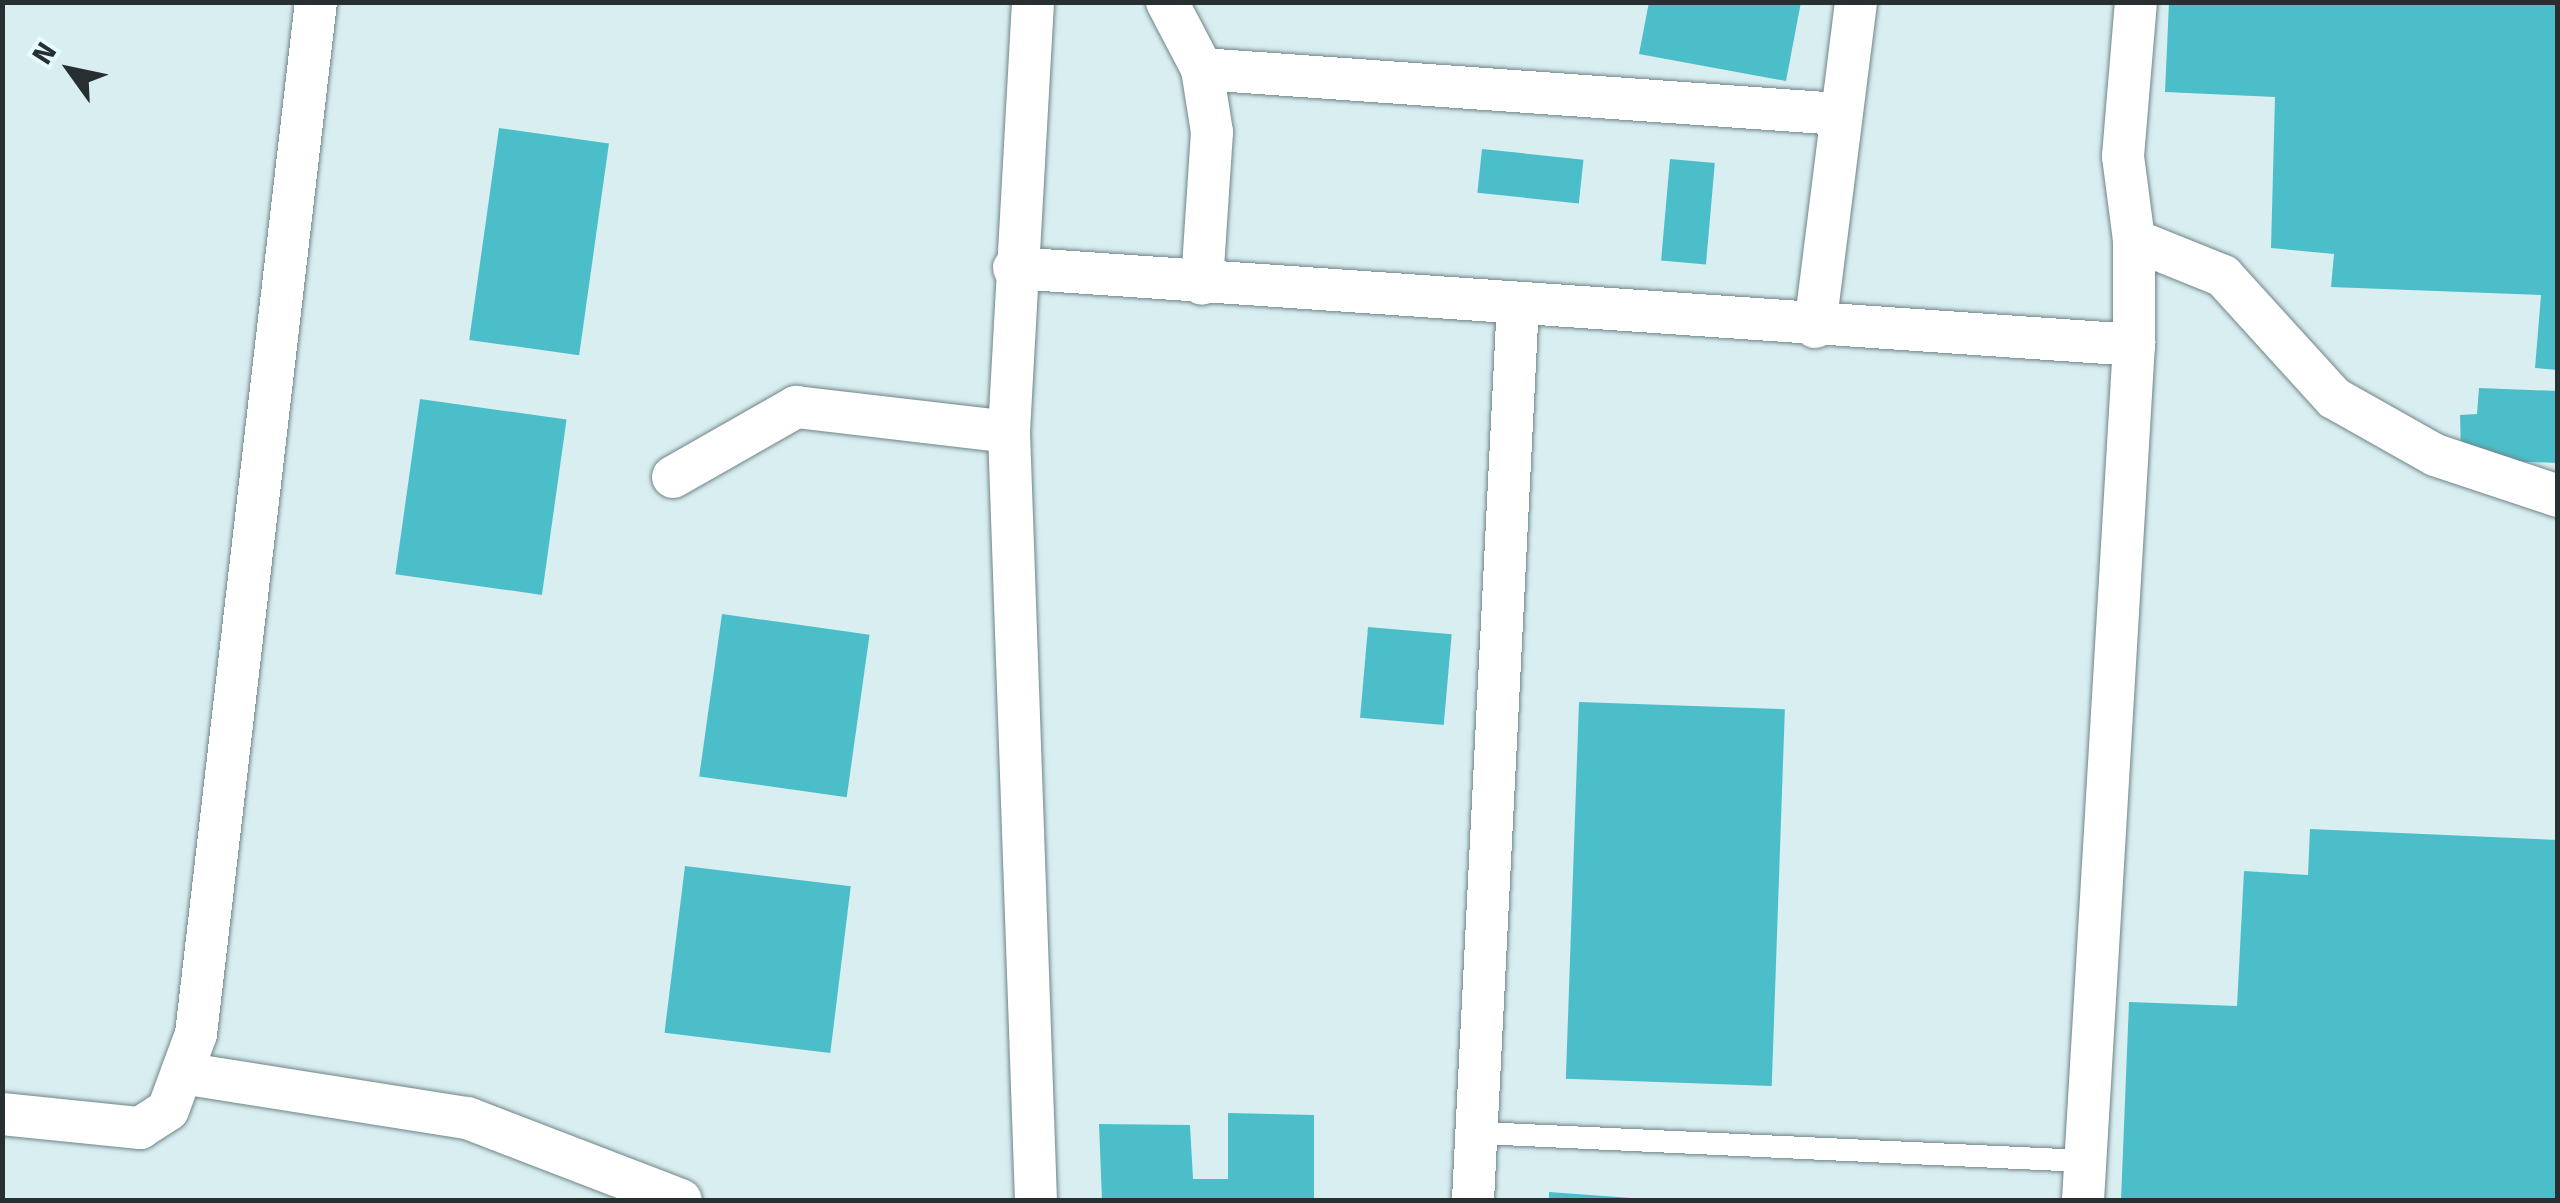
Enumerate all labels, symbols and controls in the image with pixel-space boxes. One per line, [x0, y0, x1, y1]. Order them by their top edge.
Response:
north arrow [20, 20, 120, 120]
text: N [26, 37, 63, 70]

